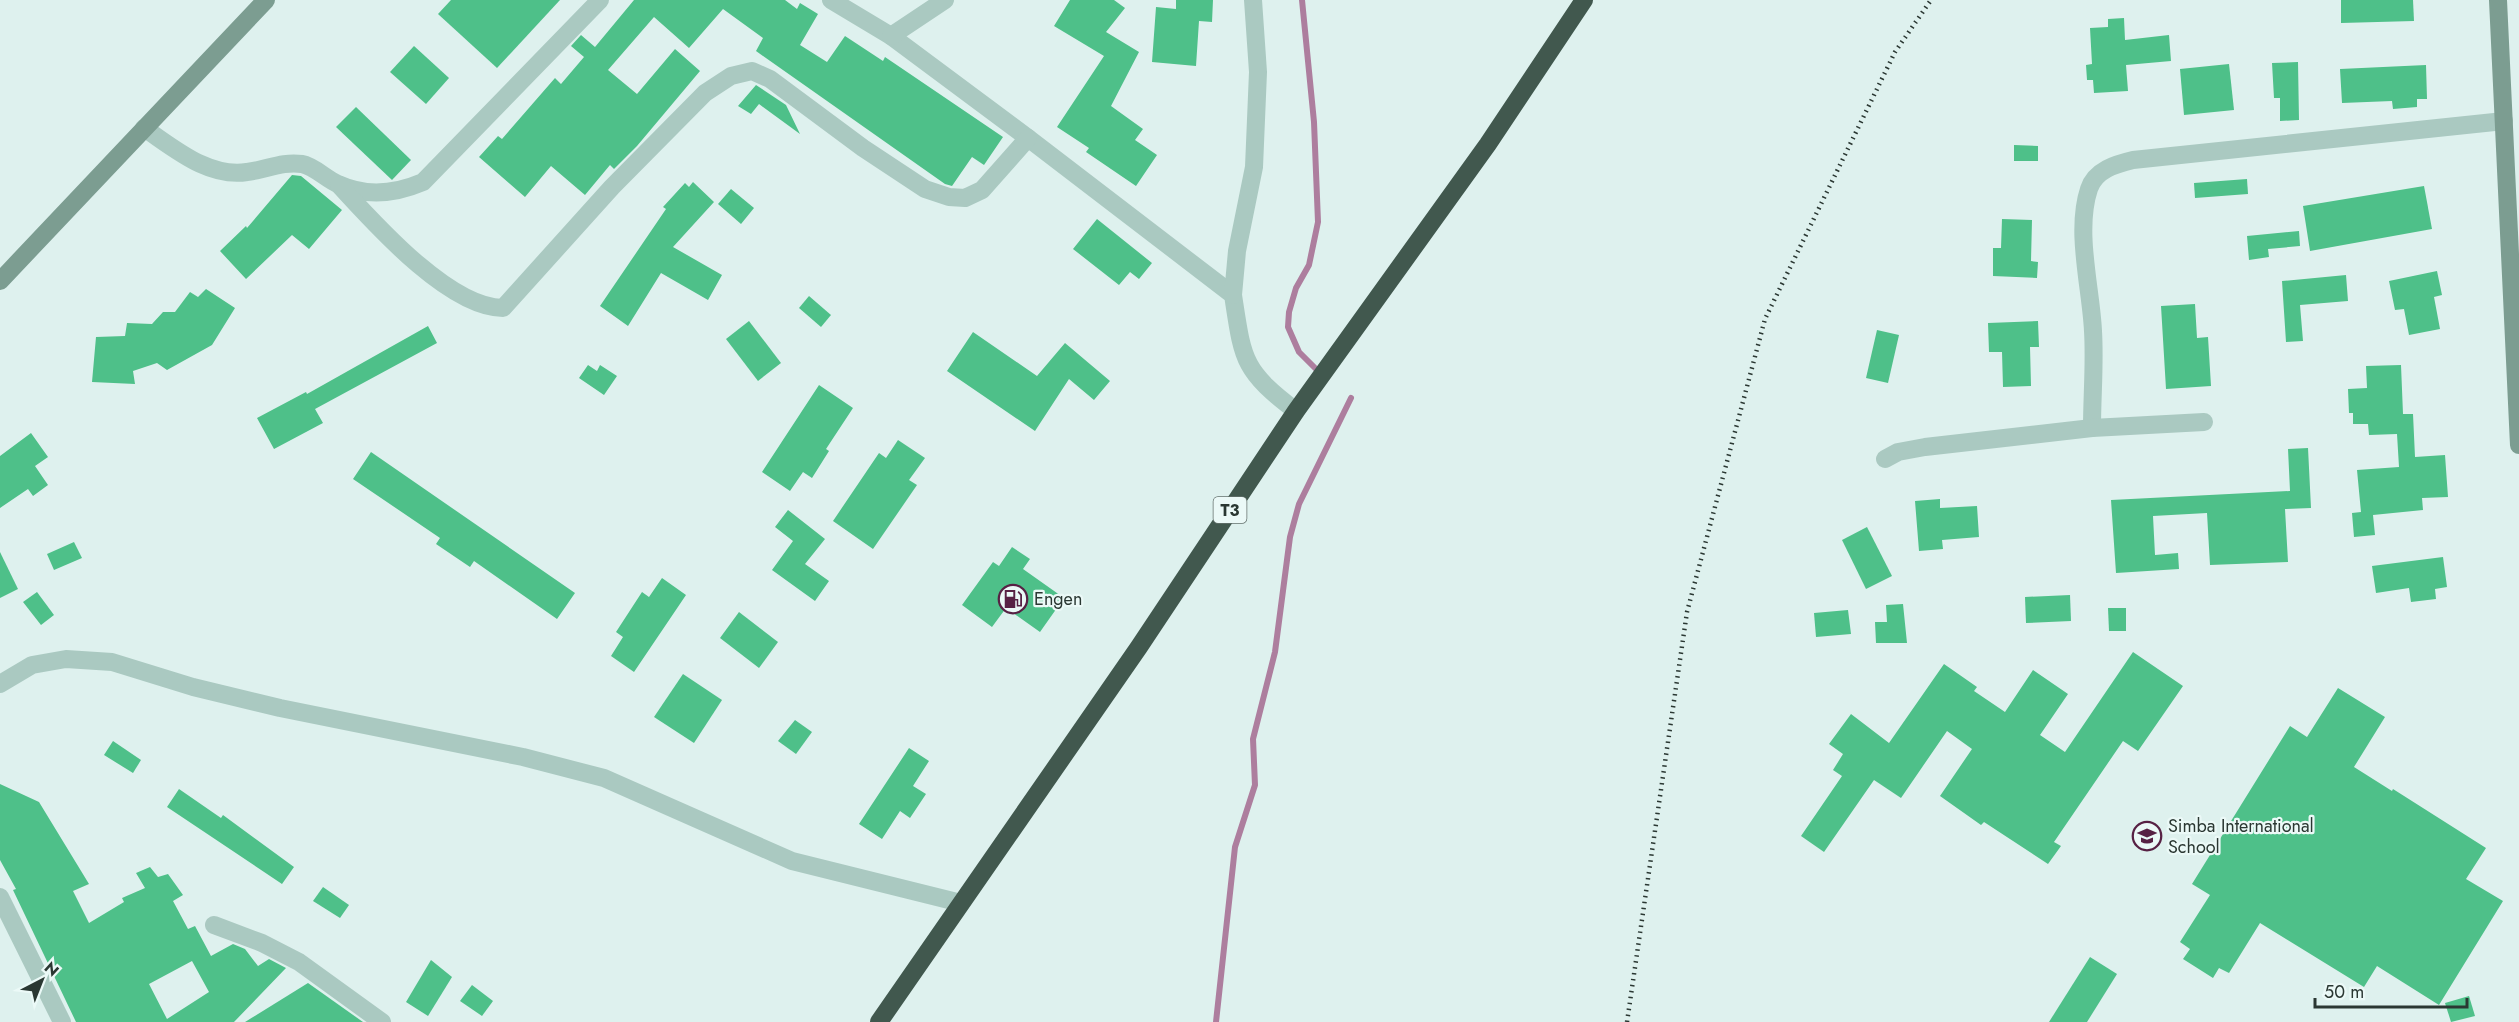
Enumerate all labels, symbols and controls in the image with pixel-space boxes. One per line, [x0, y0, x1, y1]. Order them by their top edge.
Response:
road number: T3 [1214, 497, 1246, 523]
fuel station icon: Engen [997, 583, 1029, 615]
place label: Engen [1034, 586, 1082, 612]
place label: Simba International School [2168, 813, 2314, 860]
school or university icon: Simba International School [2131, 820, 2163, 852]
north arrow [12, 950, 72, 1010]
text: N [39, 956, 64, 982]
scale bar [2315, 971, 2466, 1009]
text: 50 m [2324, 979, 2364, 1005]

